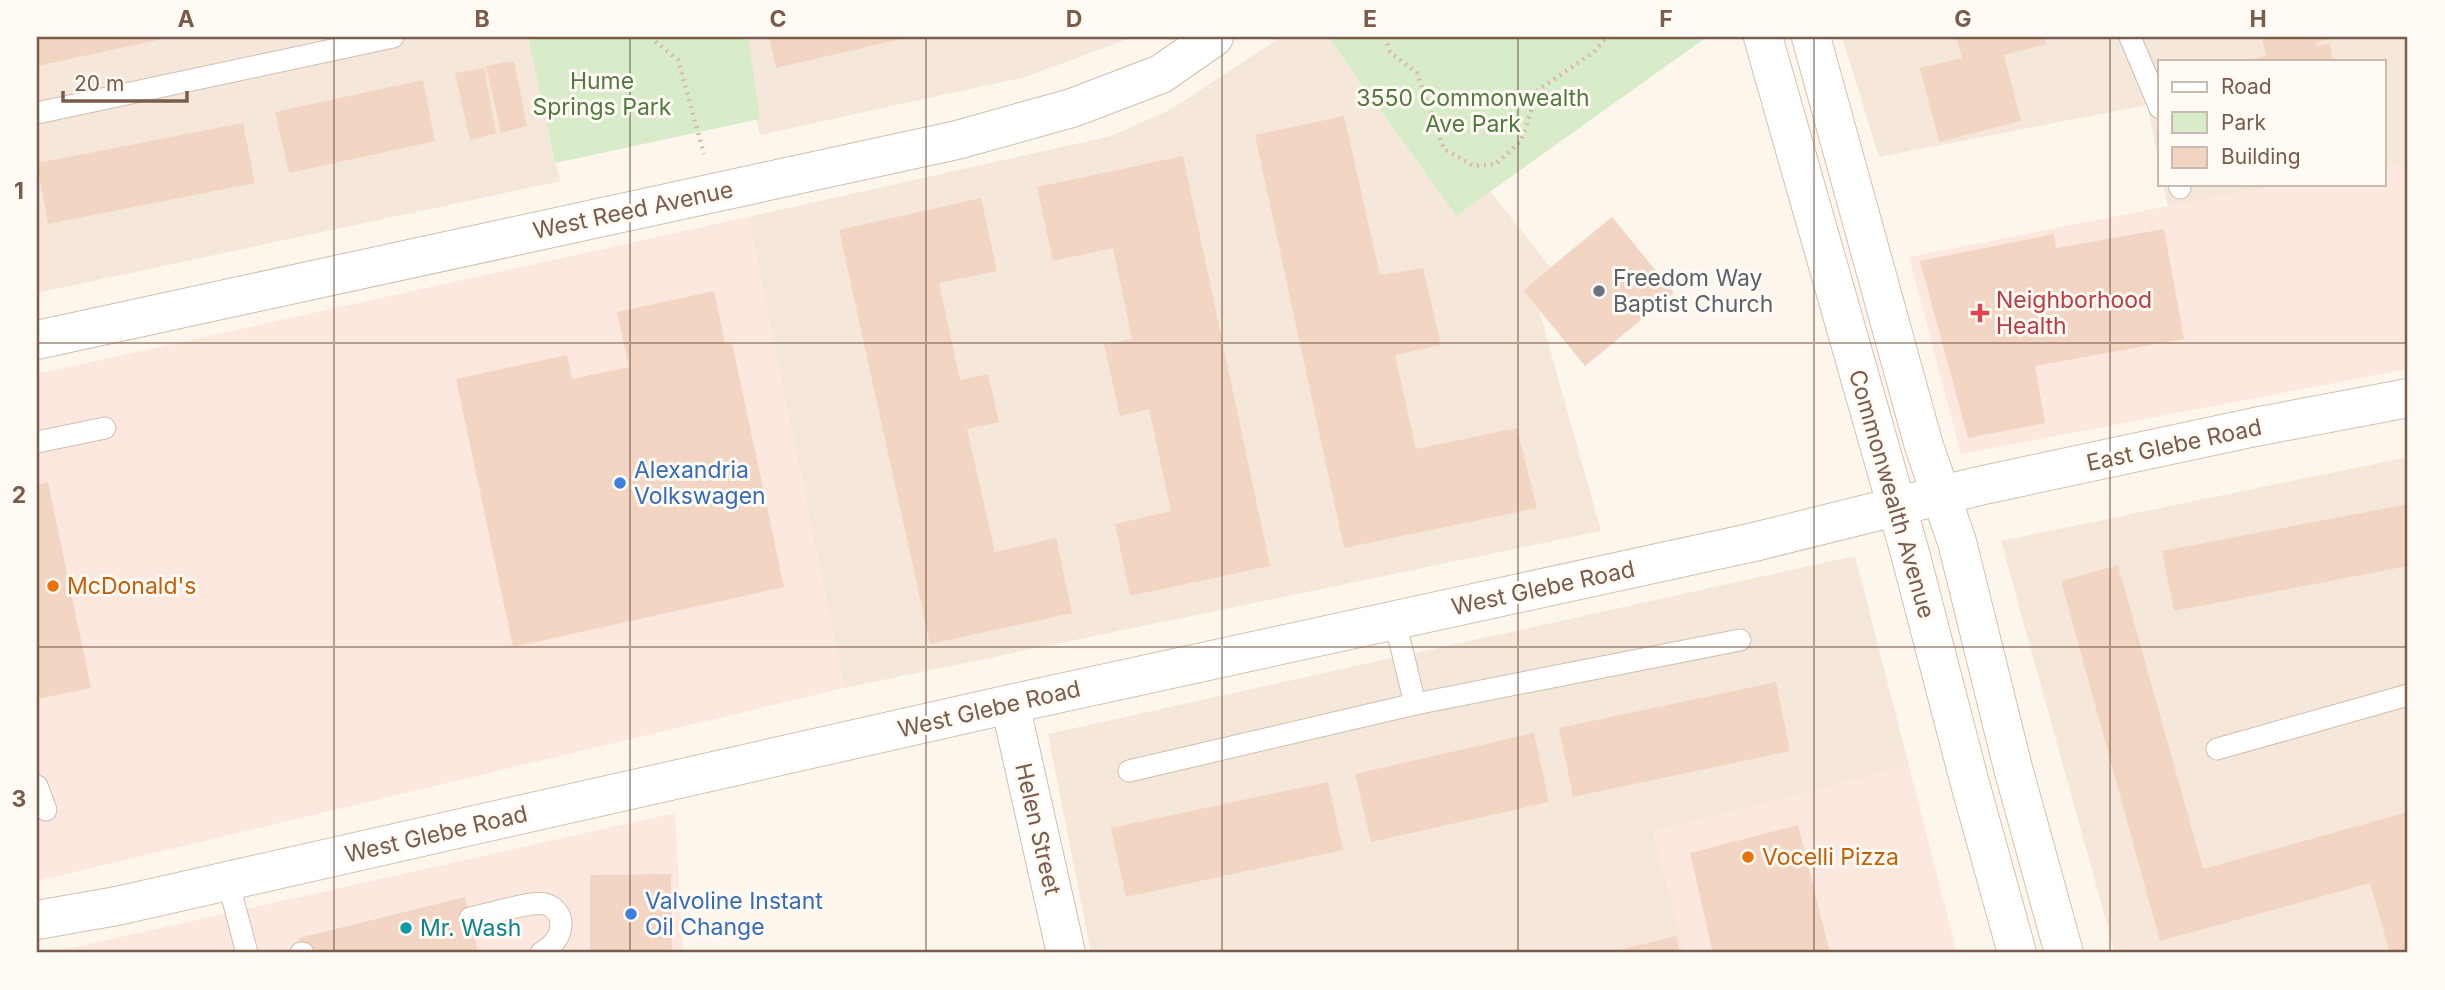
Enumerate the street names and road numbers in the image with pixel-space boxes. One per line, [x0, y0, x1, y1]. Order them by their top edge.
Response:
street label: West Reed Avenue [530, 175, 736, 245]
street label: Commonwealth Avenue [1843, 366, 1941, 622]
street label: East Glebe Road [2084, 413, 2264, 477]
street label: West Glebe Road [1449, 555, 1637, 621]
street label: West Glebe Road [895, 674, 1083, 744]
street label: Helen Street [1009, 760, 1067, 898]
street label: West Glebe Road [342, 799, 530, 869]

